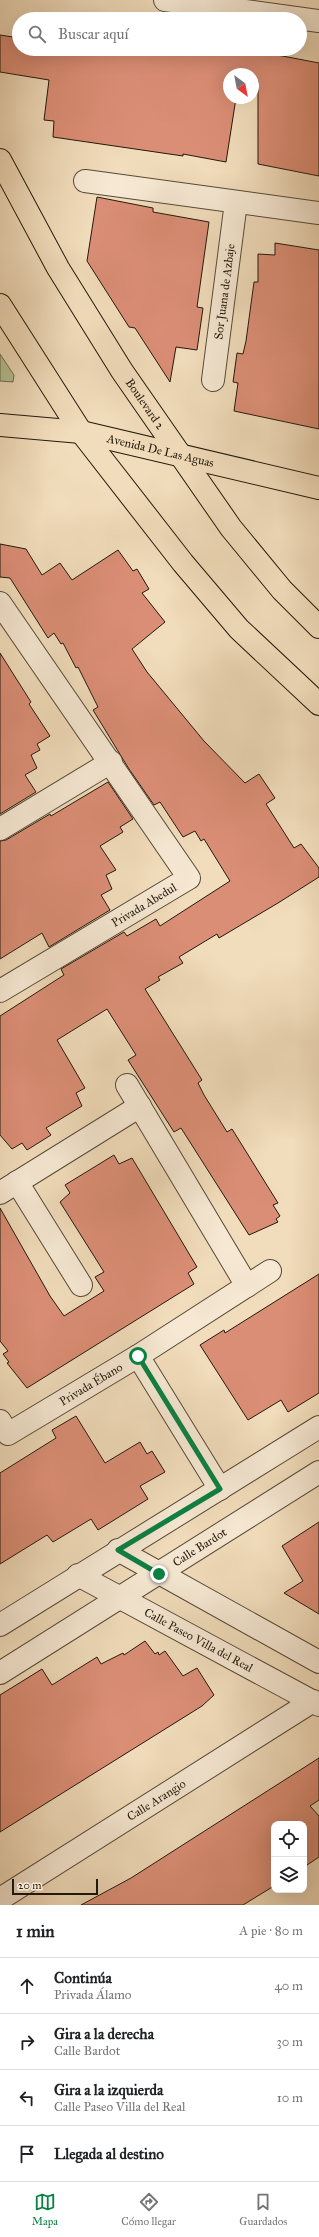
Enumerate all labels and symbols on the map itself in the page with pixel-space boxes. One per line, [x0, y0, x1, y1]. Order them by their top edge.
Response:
north arrow [223, 68, 259, 104]
street label: Sor Juana de Azbaje [211, 243, 238, 340]
street label: Boulevard 2 [122, 376, 167, 432]
street label: Avenida De Las Aguas [105, 431, 215, 470]
street label: Privada Abedul [109, 880, 180, 930]
route start [129, 1347, 147, 1365]
street label: Privada Ébano [57, 1360, 125, 1409]
street label: Calle Bardot [170, 1525, 230, 1569]
route end [150, 1565, 168, 1583]
street label: Calle Paseo Villa del Real [142, 1605, 256, 1675]
street label: Calle Arangio [125, 1776, 188, 1824]
scale bar [12, 1877, 98, 1896]

